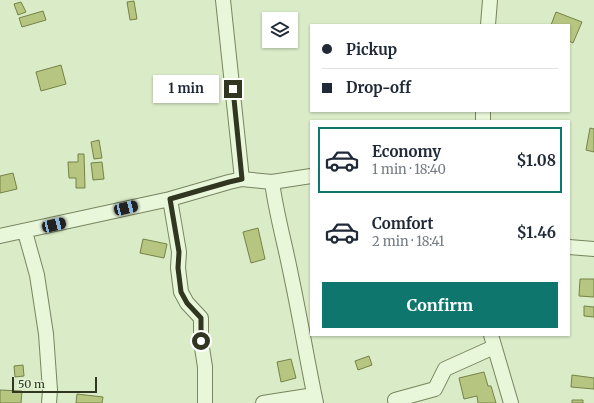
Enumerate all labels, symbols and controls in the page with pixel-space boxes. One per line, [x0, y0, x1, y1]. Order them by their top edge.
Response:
map controls [262, 12, 298, 48]
button: layers [262, 12, 298, 48]
text: Pickup [346, 40, 397, 59]
callout: 1 min [153, 75, 219, 103]
text: Drop-off [346, 78, 411, 97]
text: 1 min [168, 80, 204, 97]
route end [224, 80, 242, 98]
icon: car [324, 142, 360, 178]
text: Economy [372, 142, 441, 161]
text: $1.08 [517, 151, 556, 170]
text: 1 min · 18:40 [372, 161, 446, 178]
car [113, 199, 139, 217]
icon: car [324, 214, 360, 250]
text: Comfort [372, 214, 433, 233]
car [41, 216, 67, 234]
text: $1.46 [517, 223, 556, 242]
text: 2 min · 18:41 [372, 233, 444, 250]
button: Confirm [322, 282, 558, 328]
route start [192, 332, 210, 350]
scale bar [12, 375, 97, 394]
text: 50 m [18, 377, 45, 391]

